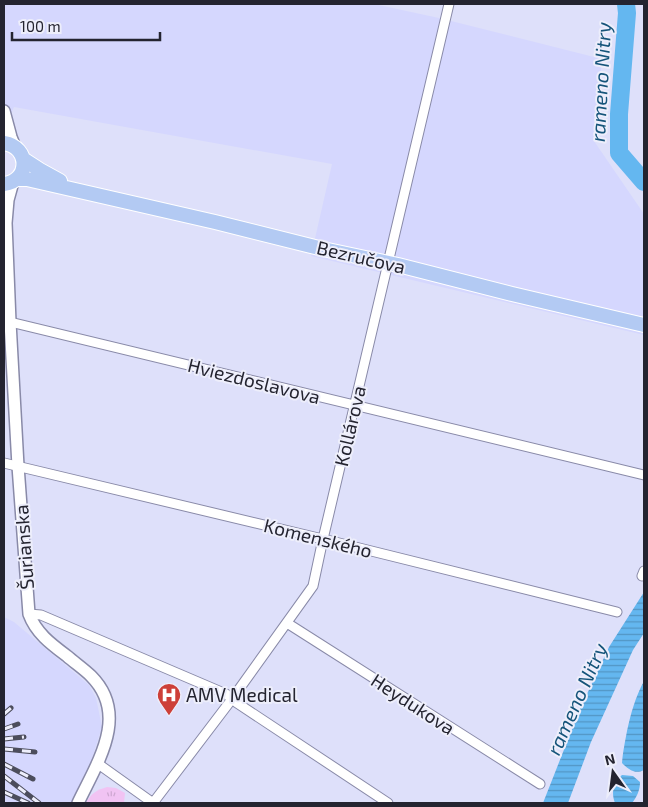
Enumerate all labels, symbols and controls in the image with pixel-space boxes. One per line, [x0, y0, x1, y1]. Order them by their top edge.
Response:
scale bar [12, 10, 160, 42]
text: 100 m [20, 17, 61, 35]
water label: rameno Nitry [585, 21, 616, 143]
street label: Bezručova [315, 235, 408, 278]
street label: Hviezdoslavova [185, 353, 323, 408]
street label: Kollárova [329, 383, 370, 468]
street label: Šurianska [9, 504, 38, 590]
street label: Komenského [262, 513, 375, 562]
water label: rameno Nitry [542, 639, 612, 759]
street label: Heydukova [367, 668, 459, 739]
hospital icon: AMV Medical [156, 682, 182, 716]
place label: AMV Medical [186, 683, 298, 706]
north arrow [588, 747, 638, 797]

